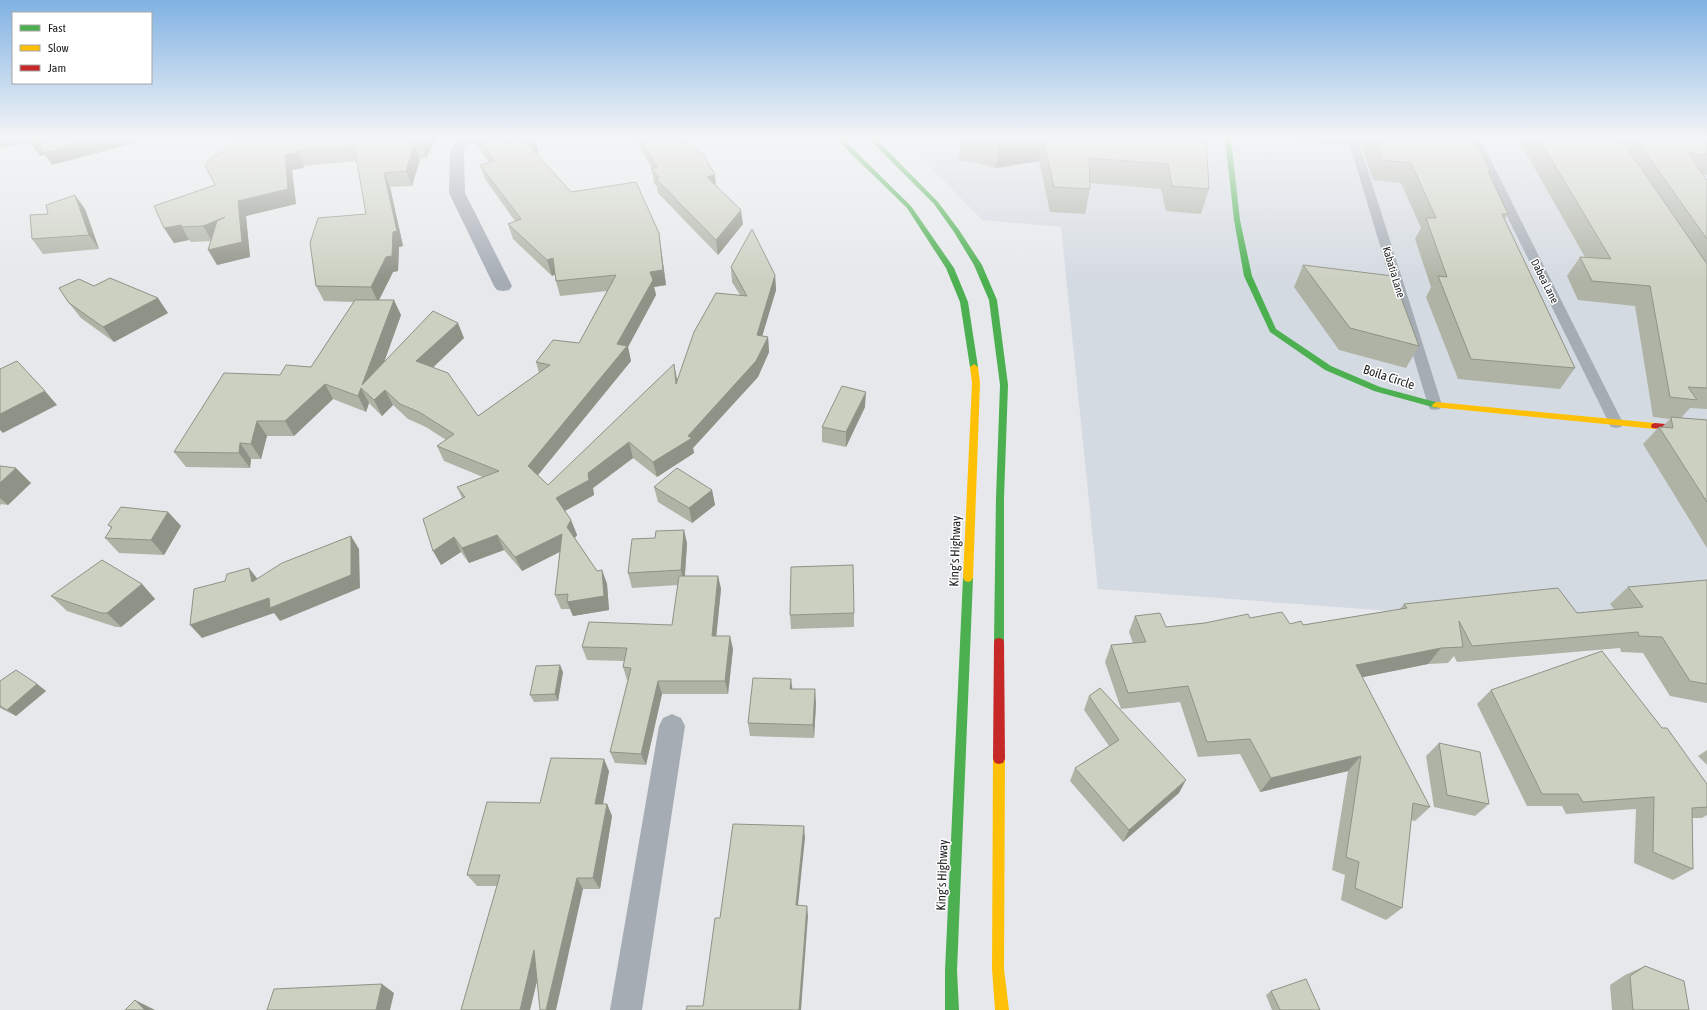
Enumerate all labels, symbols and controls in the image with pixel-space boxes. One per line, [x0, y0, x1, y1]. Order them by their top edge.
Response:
legend [12, 12, 152, 84]
text: Fast [48, 21, 66, 35]
text: Slow [48, 41, 69, 55]
text: Jam [48, 61, 66, 75]
street label: Kabatia Lane [1381, 245, 1407, 299]
street label: Dabea Lane [1529, 257, 1561, 305]
street label: Boila Circle [1361, 362, 1417, 392]
street label: King's Highway [946, 515, 964, 587]
street label: King's Highway [933, 839, 951, 911]

